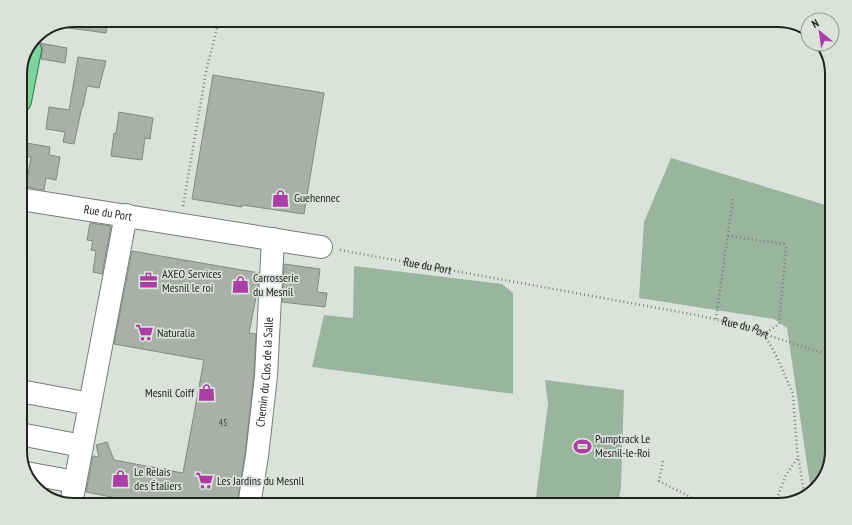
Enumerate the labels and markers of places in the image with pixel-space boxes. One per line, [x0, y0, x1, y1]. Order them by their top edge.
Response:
shop icon: Guehennec [271, 188, 291, 208]
place label: Guehennec [294, 190, 341, 205]
place label: AXEO Services Mesnil le roi [162, 266, 221, 295]
place label: Carrosserie du Mesnil [253, 270, 299, 299]
office icon: AXEO Services Mesnil le roi [139, 271, 159, 291]
shop icon: Carrosserie du Mesnil [230, 275, 250, 295]
supermarket icon: Naturalia [134, 323, 154, 343]
place label: Naturalia [157, 325, 195, 340]
shop icon: Mesnil Coiff [197, 383, 217, 403]
place label: Mesnil Coiff [145, 385, 195, 400]
place label: Pumptrack Le Mesnil-le-Roi [595, 431, 650, 460]
sports icon: Pumptrack Le Mesnil-le-Roi [572, 436, 592, 456]
place label: Le Relais des Étaliers [134, 464, 182, 493]
shop icon: Le Relais des Étaliers [111, 469, 131, 489]
supermarket icon: Les Jardins du Mesnil [194, 471, 214, 491]
place label: Les Jardins du Mesnil [217, 473, 304, 488]

